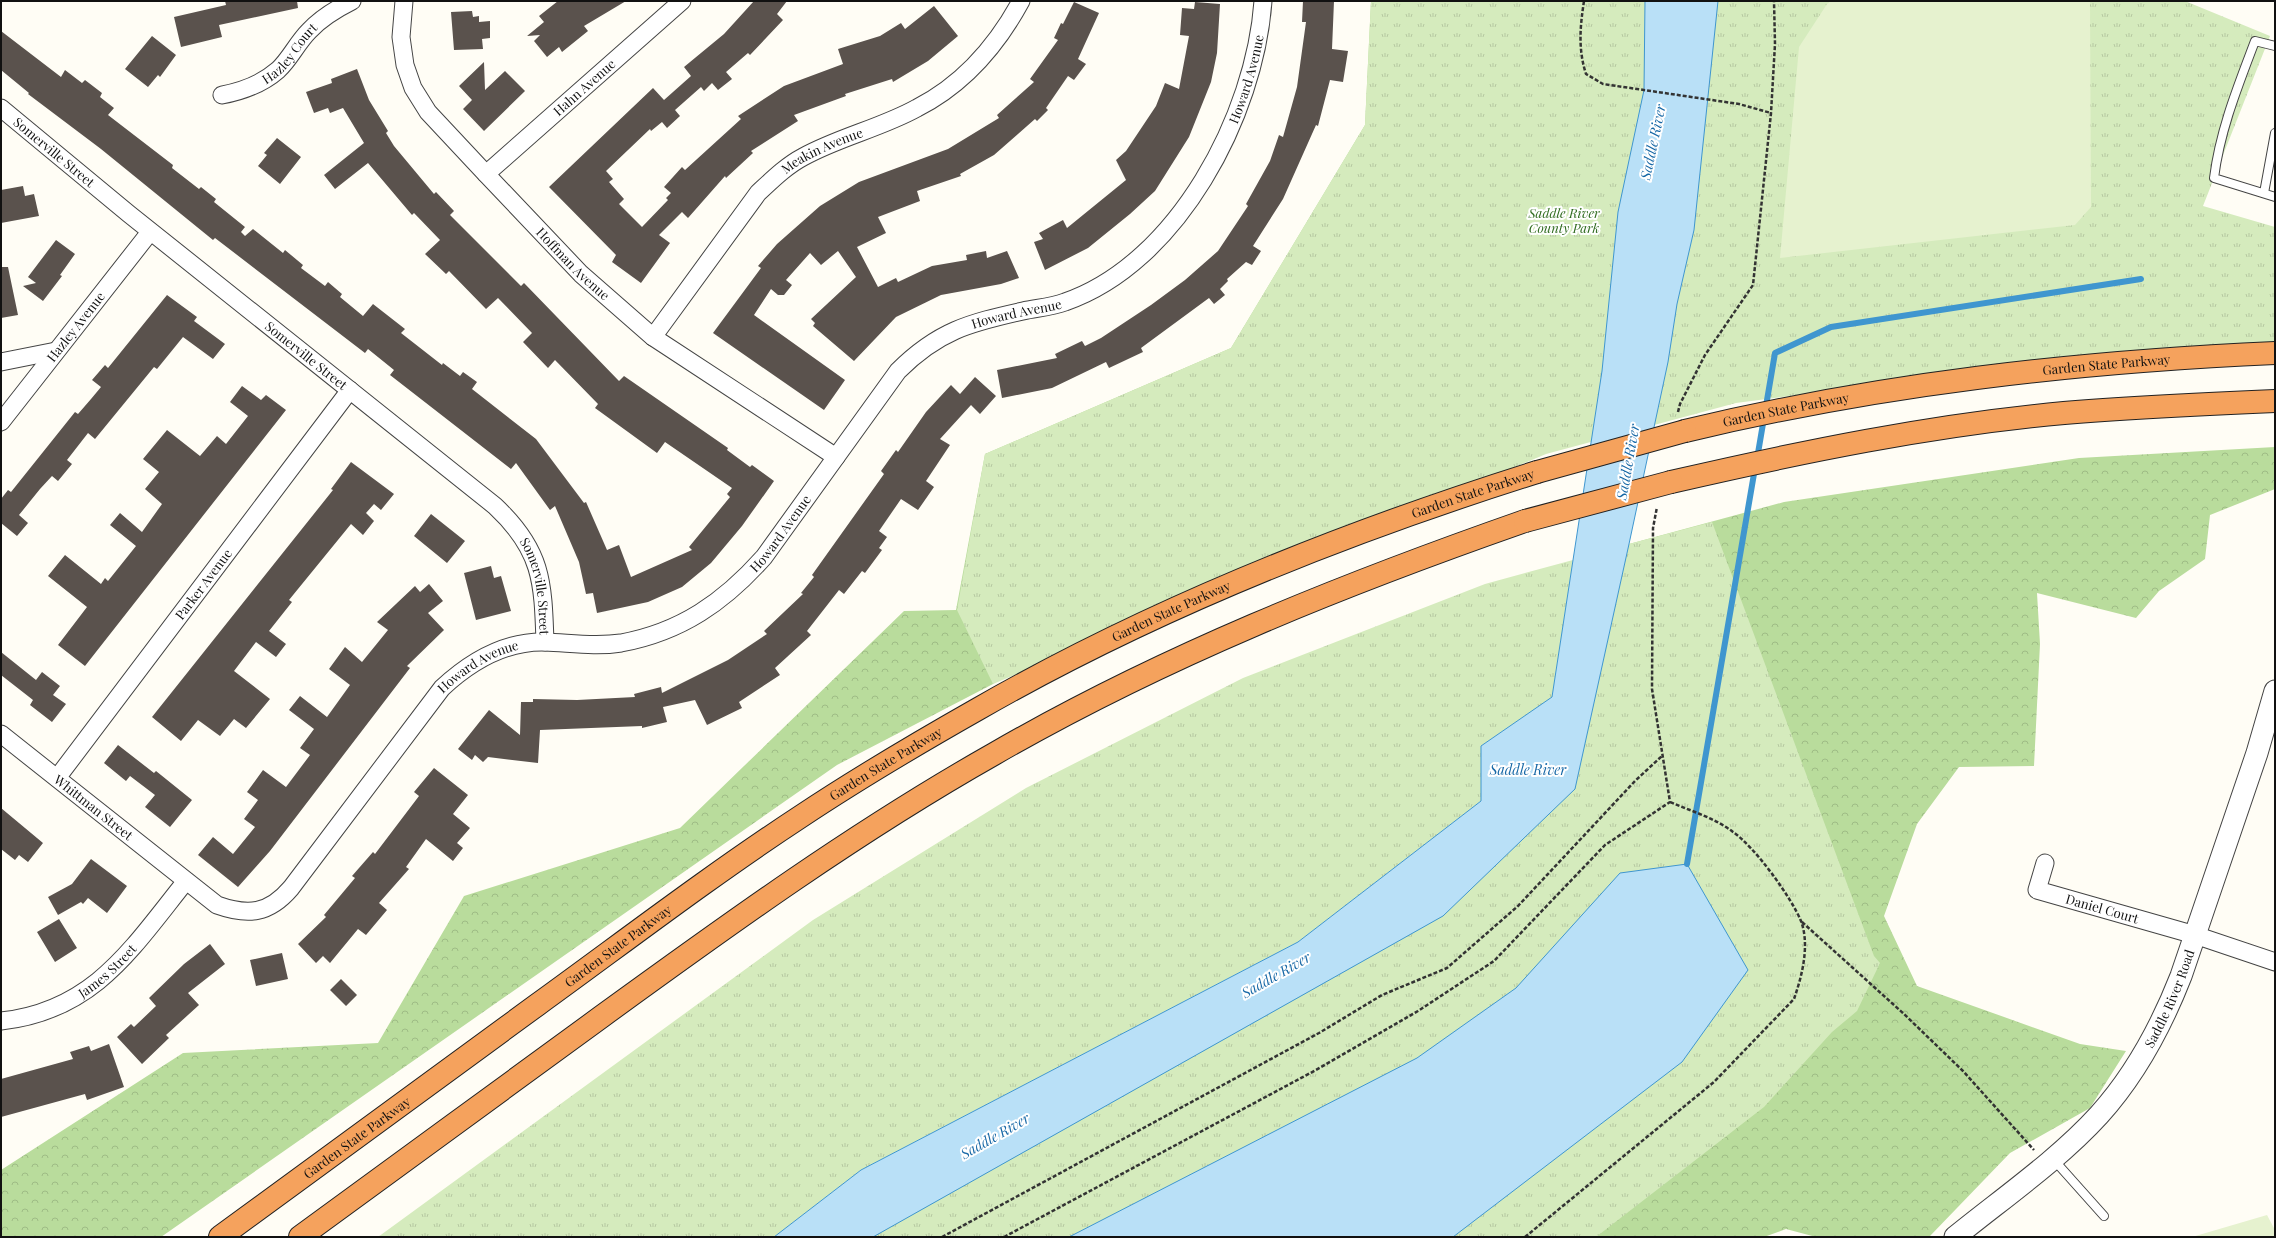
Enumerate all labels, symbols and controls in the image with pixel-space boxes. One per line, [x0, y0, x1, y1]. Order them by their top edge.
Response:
street label: Hazley Court [258, 18, 321, 87]
street label: Howard Avenue [1224, 33, 1267, 126]
street label: Hahn Avenue [549, 55, 619, 119]
water label: Saddle River [1635, 101, 1670, 182]
street label: Somerville Street [10, 113, 99, 190]
street label: Meakin Avenue [777, 123, 865, 177]
park label: Saddle River County Park [1527, 204, 1600, 236]
street label: Hoffman Avenue [533, 223, 614, 304]
street label: Hazley Avenue [43, 288, 108, 365]
street label: Howard Avenue [969, 295, 1064, 332]
street label: Somerville Street [262, 317, 351, 393]
street label: Garden State Parkway [2041, 350, 2171, 378]
street label: Garden State Parkway [1721, 388, 1851, 430]
water label: Saddle River [1611, 422, 1644, 502]
street label: Garden State Parkway [1409, 464, 1536, 521]
street label: Howard Avenue [746, 491, 814, 575]
street label: Somerville Street [517, 534, 554, 636]
street label: Parker Avenue [171, 545, 235, 622]
street label: Garden State Parkway [1109, 576, 1233, 645]
street label: Howard Avenue [433, 636, 520, 696]
street label: Garden State Parkway [826, 722, 945, 804]
water label: Saddle River [1489, 760, 1567, 779]
street label: Whittman Street [50, 770, 137, 844]
street label: Daniel Court [2064, 890, 2141, 927]
street label: Garden State Parkway [561, 900, 675, 990]
street label: James Street [74, 940, 140, 1002]
water label: Saddle River [1237, 947, 1315, 1002]
street label: Saddle River Road [2140, 947, 2198, 1050]
street label: Garden State Parkway [299, 1092, 414, 1182]
water label: Saddle River [956, 1108, 1034, 1163]

